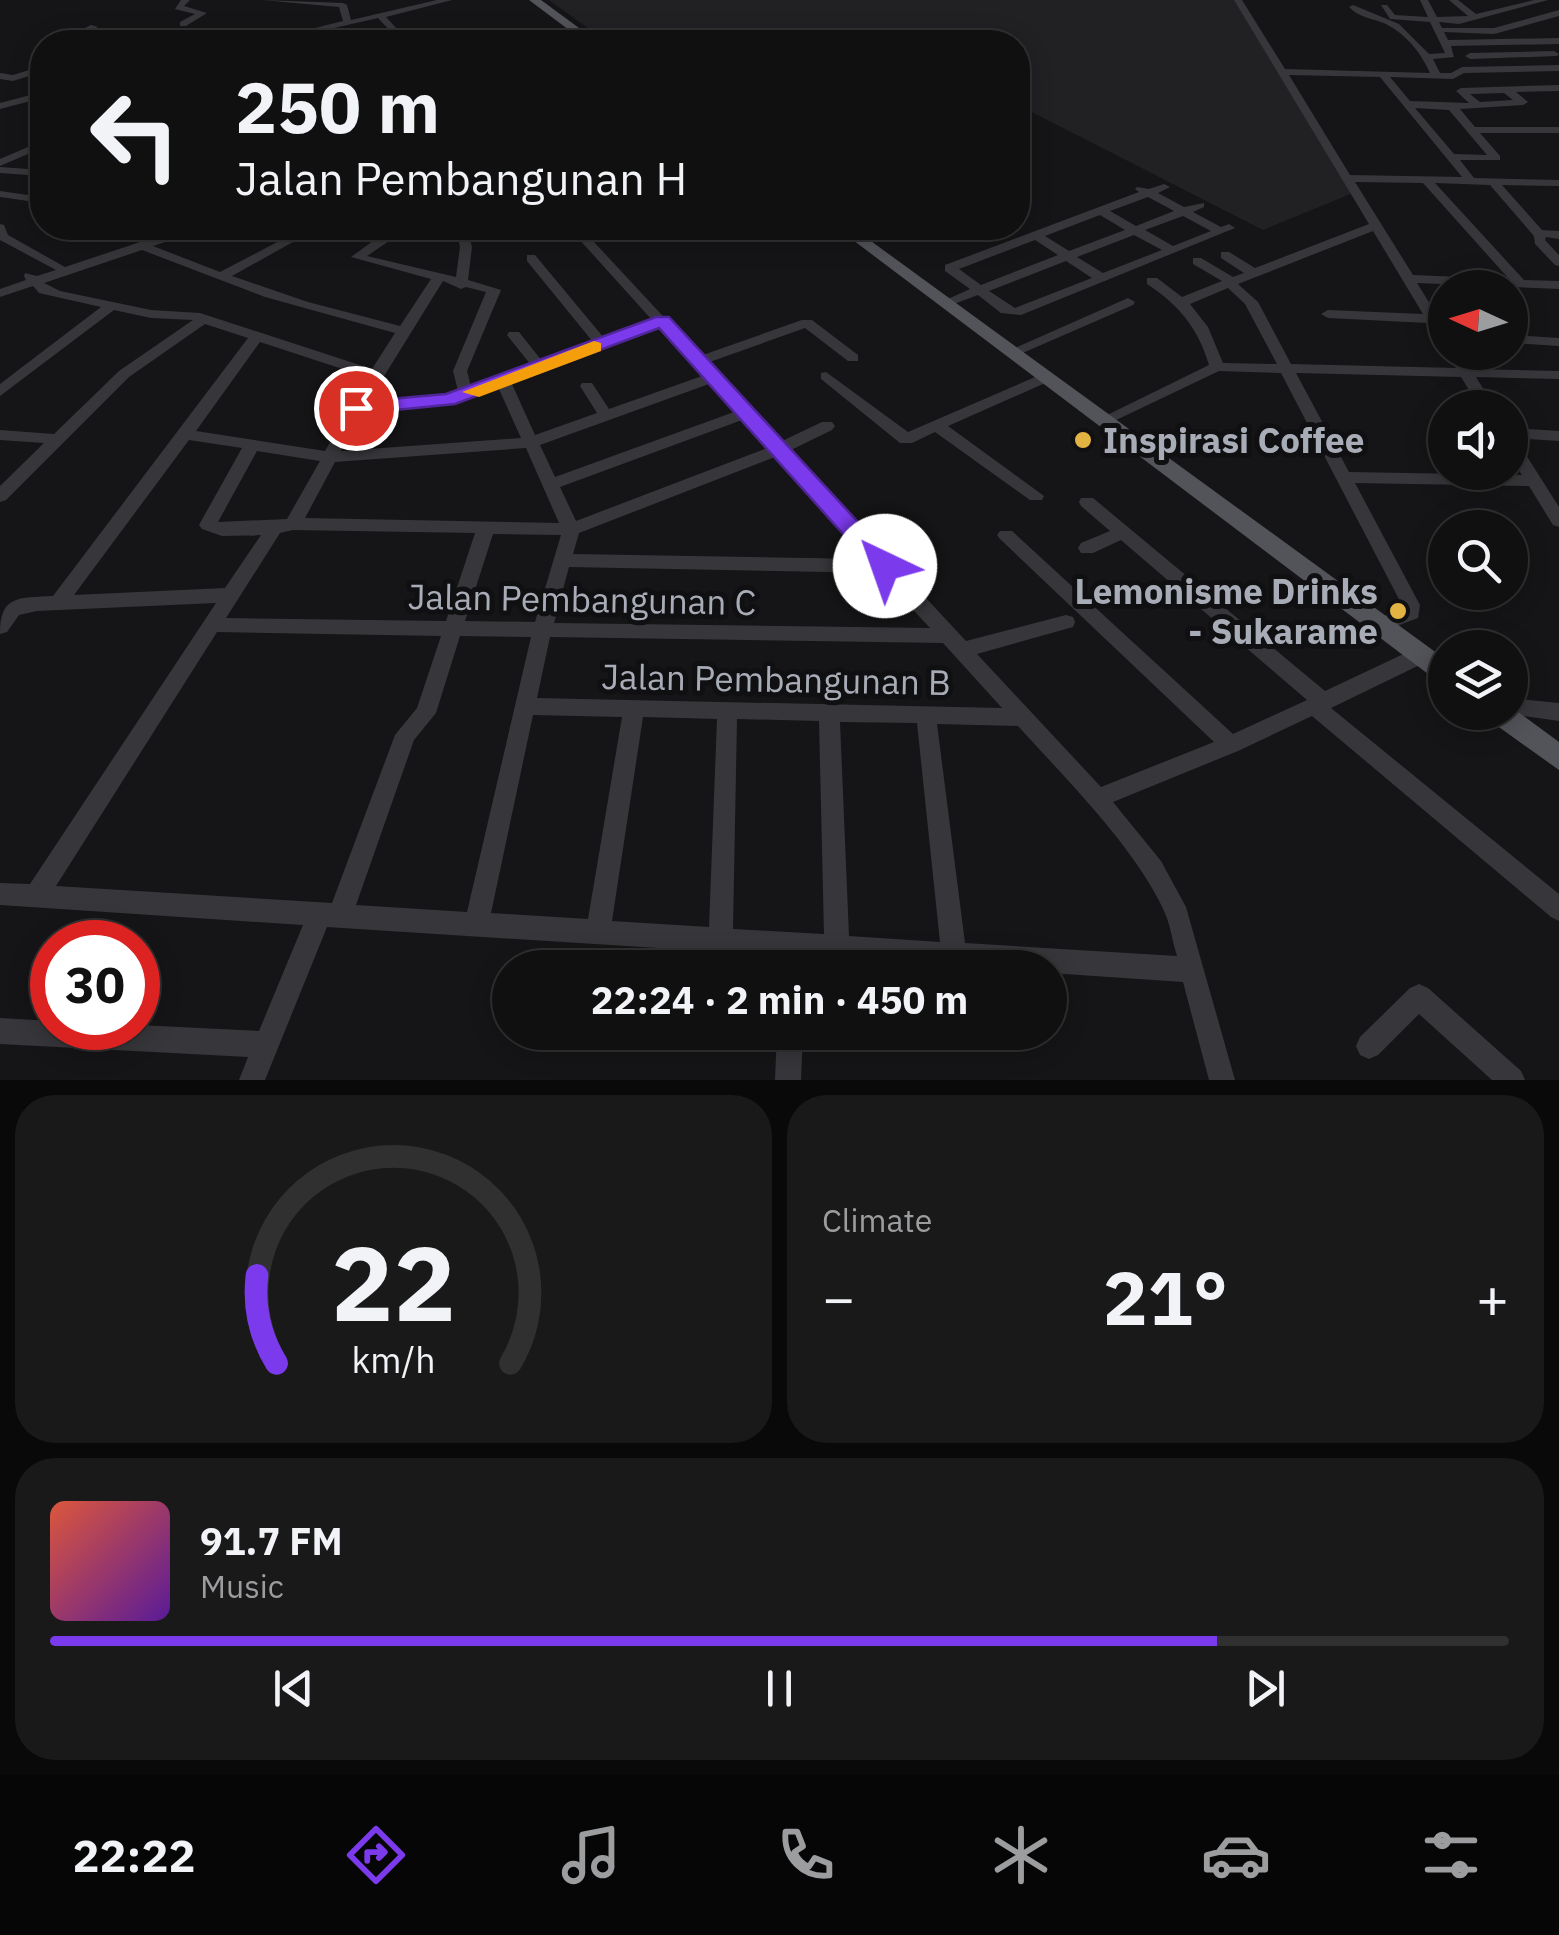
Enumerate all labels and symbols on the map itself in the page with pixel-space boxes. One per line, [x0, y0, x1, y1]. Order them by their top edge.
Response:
north arrow [1428, 270, 1528, 370]
pin [314, 366, 399, 451]
place label: Inspirasi Coffee [1103, 417, 1364, 463]
marker: Inspirasi Coffee [1072, 429, 1094, 451]
position arrow [833, 514, 937, 618]
place label: Lemonisme Drinks - Sukarame [1074, 568, 1378, 654]
street label: Jalan Pembangunan C [407, 573, 757, 625]
marker: Lemonisme Drinks - Sukarame [1387, 600, 1409, 622]
street label: Jalan Pembangunan B [601, 653, 951, 705]
speed limit sign: 30 [30, 920, 160, 1050]

